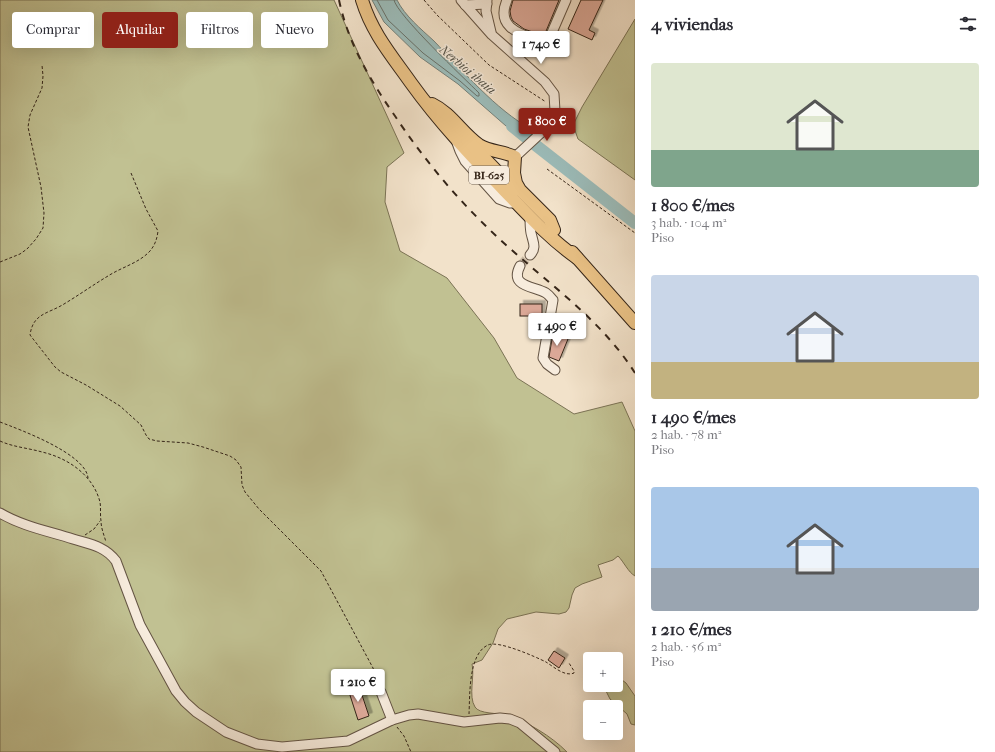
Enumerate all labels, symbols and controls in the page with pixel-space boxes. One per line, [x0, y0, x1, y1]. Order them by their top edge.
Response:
chip: Comprar [12, 12, 94, 48]
chip: Alquilar [102, 12, 178, 48]
chip: Filtros [186, 12, 253, 48]
chip: Nuevo [261, 12, 328, 48]
icon: filters [957, 13, 979, 35]
text: 4 viviendas [651, 14, 733, 34]
pin: 1 740 € [504, 31, 578, 65]
text: 1 740 € [522, 36, 560, 51]
water label: Nerbioi ibaia [436, 41, 499, 97]
icon: home [779, 89, 851, 161]
pin: 1 800 € [510, 108, 584, 142]
text: 1 800 € [528, 113, 566, 128]
road number: BI-625 [469, 166, 509, 184]
text: 1 800 €/mes [651, 195, 735, 215]
text: 3 hab. · 104 m² [651, 215, 726, 230]
text: Piso [651, 230, 674, 245]
icon: home [779, 301, 851, 373]
pin: 1 490 € [520, 313, 594, 347]
text: 1 490 € [537, 318, 577, 333]
text: 1 490 €/mes [651, 407, 736, 427]
text: 2 hab. · 78 m² [651, 427, 721, 442]
text: Piso [651, 442, 674, 457]
icon: home [779, 513, 851, 585]
text: 1 210 €/mes [651, 619, 731, 639]
text: 2 hab. · 56 m² [651, 639, 721, 654]
map controls [583, 652, 623, 740]
button: + [583, 652, 623, 692]
text: Piso [651, 654, 674, 669]
pin: 1 210 € [321, 669, 395, 703]
text: 1 210 € [340, 674, 376, 689]
button: − [583, 700, 623, 740]

